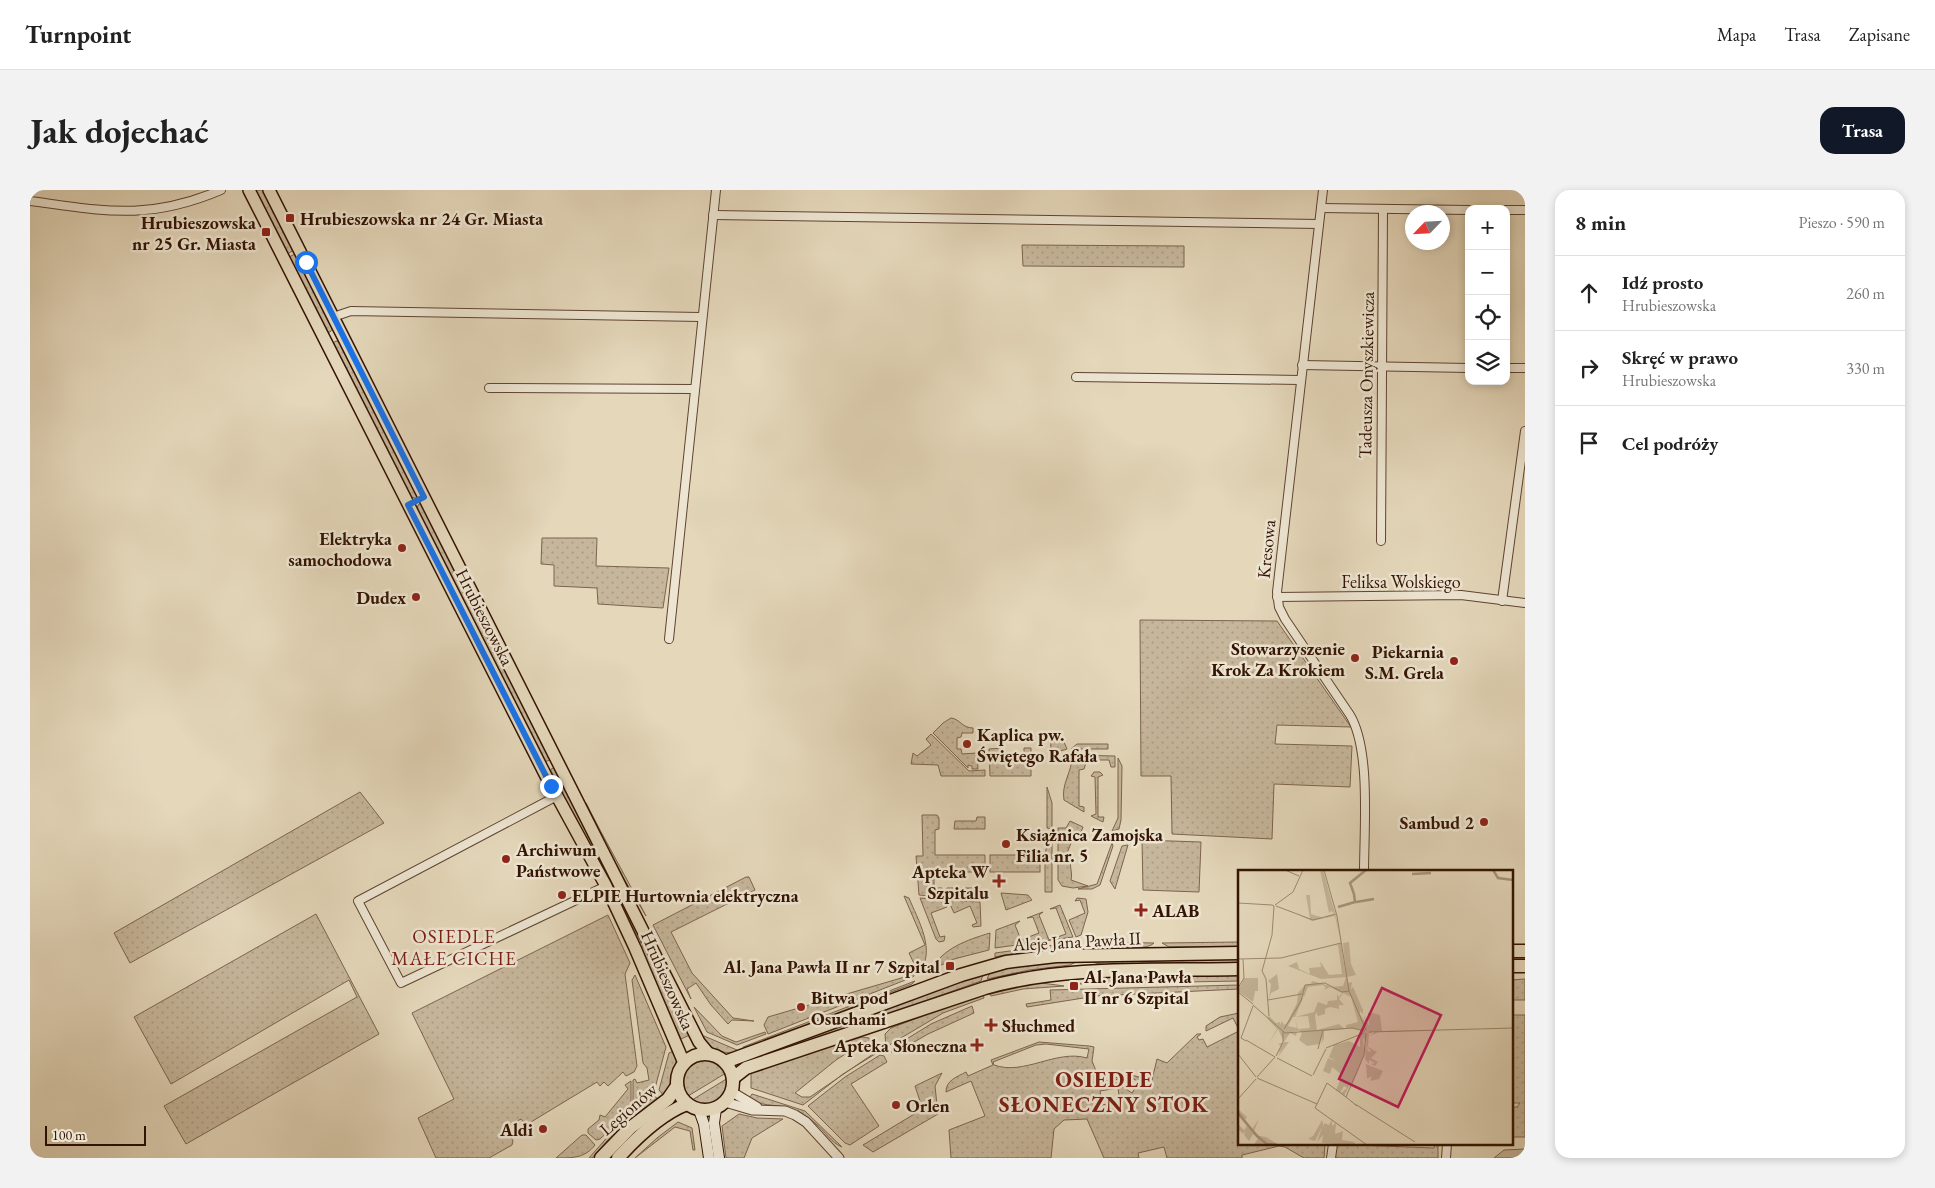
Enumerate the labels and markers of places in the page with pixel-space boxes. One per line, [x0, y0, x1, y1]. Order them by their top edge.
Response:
place label: Hrubieszowska nr 24 Gr. Miasta [300, 207, 543, 230]
place label: Hrubieszowska nr 25 Gr. Miasta [132, 211, 256, 255]
marker: Hrubieszowska nr 24 Gr. Miasta [284, 212, 296, 224]
marker: Hrubieszowska nr 25 Gr. Miasta [260, 226, 272, 238]
place label: Elektryka samochodowa [288, 527, 392, 571]
marker: Elektryka samochodowa [396, 542, 408, 554]
place label: Dudex [356, 586, 406, 609]
marker: Dudex [410, 591, 422, 603]
place label: Stowarzyszenie Krok Za Krokiem [1211, 637, 1345, 681]
place label: Piekarnia S.M. Grela [1365, 640, 1444, 684]
marker: Stowarzyszenie Krok Za Krokiem [1349, 652, 1361, 664]
marker: Piekarnia S.M. Grela [1448, 655, 1460, 667]
place label: Kaplica pw. Świętego Rafała [977, 723, 1097, 767]
marker: Kaplica pw. Świętego Rafała [961, 738, 973, 750]
place label: Sambud 2 [1400, 811, 1474, 834]
marker: Sambud 2 [1478, 816, 1490, 828]
place label: Książnica Zamojska Filia nr. 5 [1016, 823, 1163, 867]
place label: Archiwum Państwowe [515, 838, 601, 882]
marker: Książnica Zamojska Filia nr. 5 [1000, 838, 1012, 850]
marker: Archiwum Państwowe [500, 853, 512, 865]
place label: Apteka W Szpitalu [911, 860, 990, 904]
marker: Apteka W Szpitalu [993, 875, 1005, 887]
place label: ELPIE Hurtownia elektryczna [572, 884, 799, 907]
marker: ELPIE Hurtownia elektryczna [556, 889, 568, 901]
place label: ALAB [1151, 899, 1199, 922]
marker: ALAB [1134, 903, 1148, 917]
place label: Al. Jana Pawła II nr 7 Szpital [722, 955, 940, 978]
marker: Al. Jana Pawła II nr 7 Szpital [944, 960, 956, 972]
place label: Al. Jana Pawła II nr 6 Szpital [1083, 965, 1192, 1009]
marker: Al. Jana Pawła II nr 6 Szpital [1068, 980, 1080, 992]
place label: Bitwa pod Osuchami [811, 986, 889, 1030]
marker: Bitwa pod Osuchami [795, 1001, 807, 1013]
place label: Słuchmed [1002, 1014, 1075, 1037]
marker: Słuchmed [984, 1018, 998, 1032]
place label: Apteka Słoneczna [833, 1034, 967, 1057]
marker: Apteka Słoneczna [971, 1039, 983, 1051]
place label: Orlen [906, 1094, 950, 1117]
marker: Orlen [890, 1099, 902, 1111]
place label: Aldi [499, 1118, 534, 1141]
marker: Aldi [537, 1123, 549, 1135]

